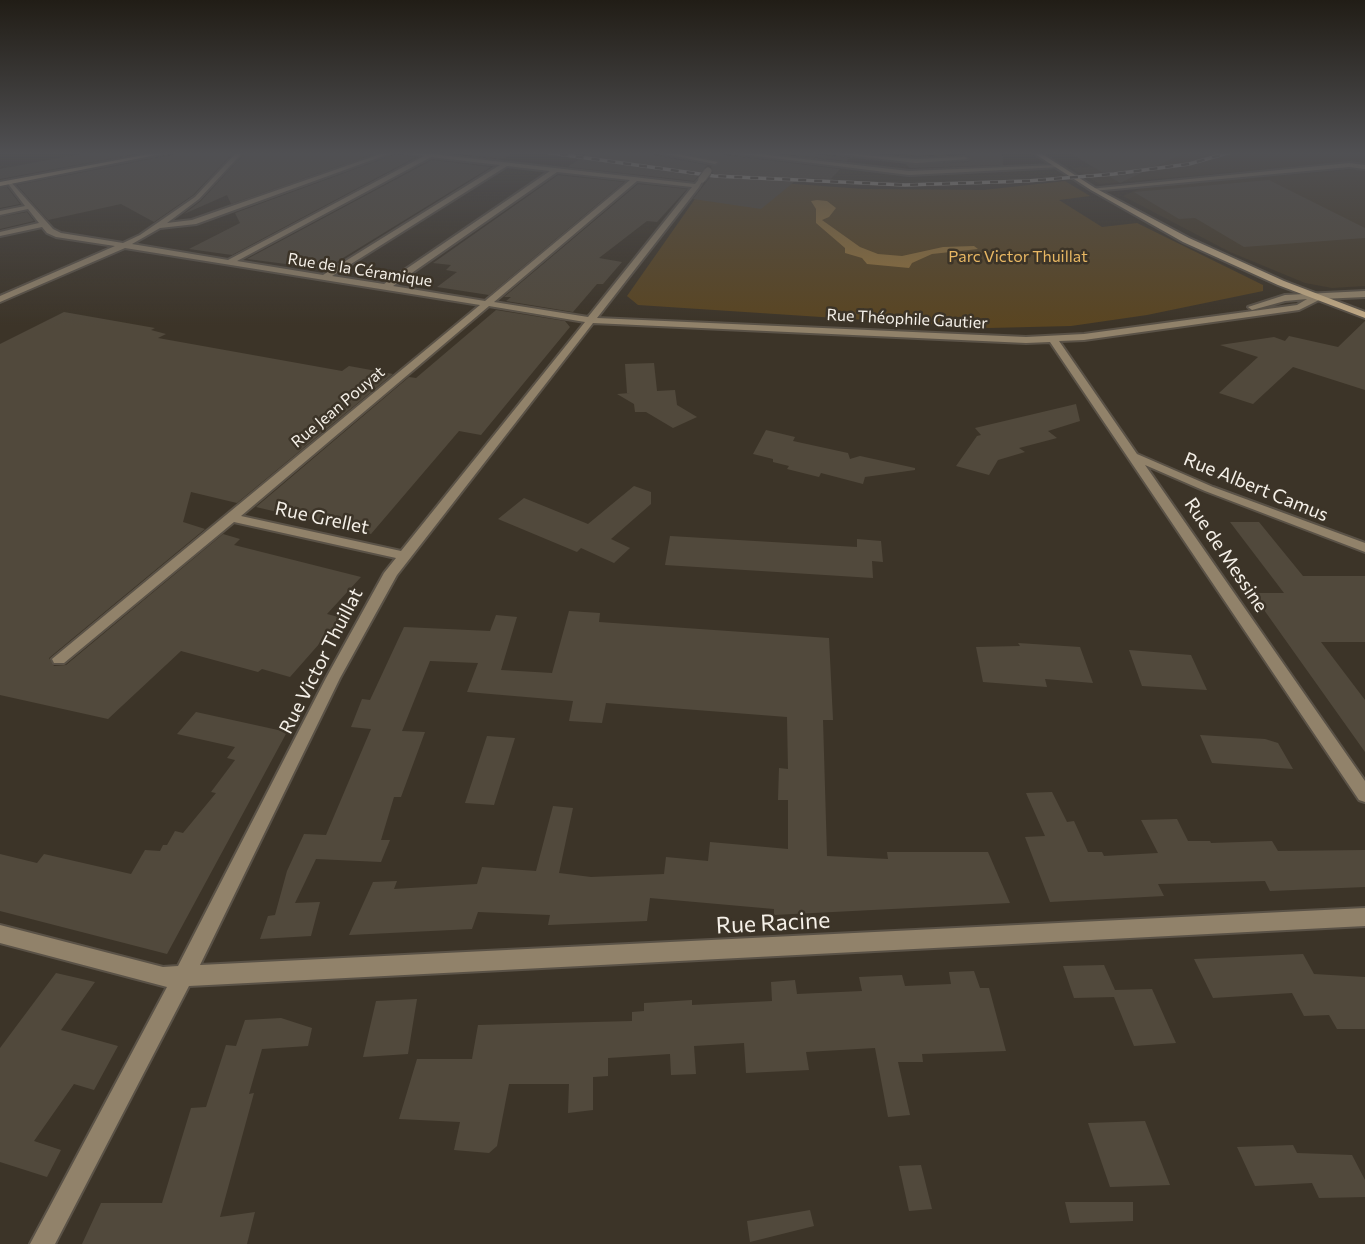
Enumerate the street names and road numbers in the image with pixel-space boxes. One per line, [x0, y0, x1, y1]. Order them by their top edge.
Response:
street label: Rue de la Céramique [286, 249, 434, 291]
street label: Rue Théophile Gautier [826, 305, 988, 333]
street label: Rue Jean Pouyat [287, 362, 389, 452]
street label: Rue Albert Camus [1180, 448, 1332, 526]
street label: Rue de Messine [1179, 494, 1273, 616]
street label: Rue Grellet [273, 497, 371, 539]
street label: Rue Victor Thuillat [274, 584, 368, 738]
street label: Rue Racine [715, 906, 831, 940]

